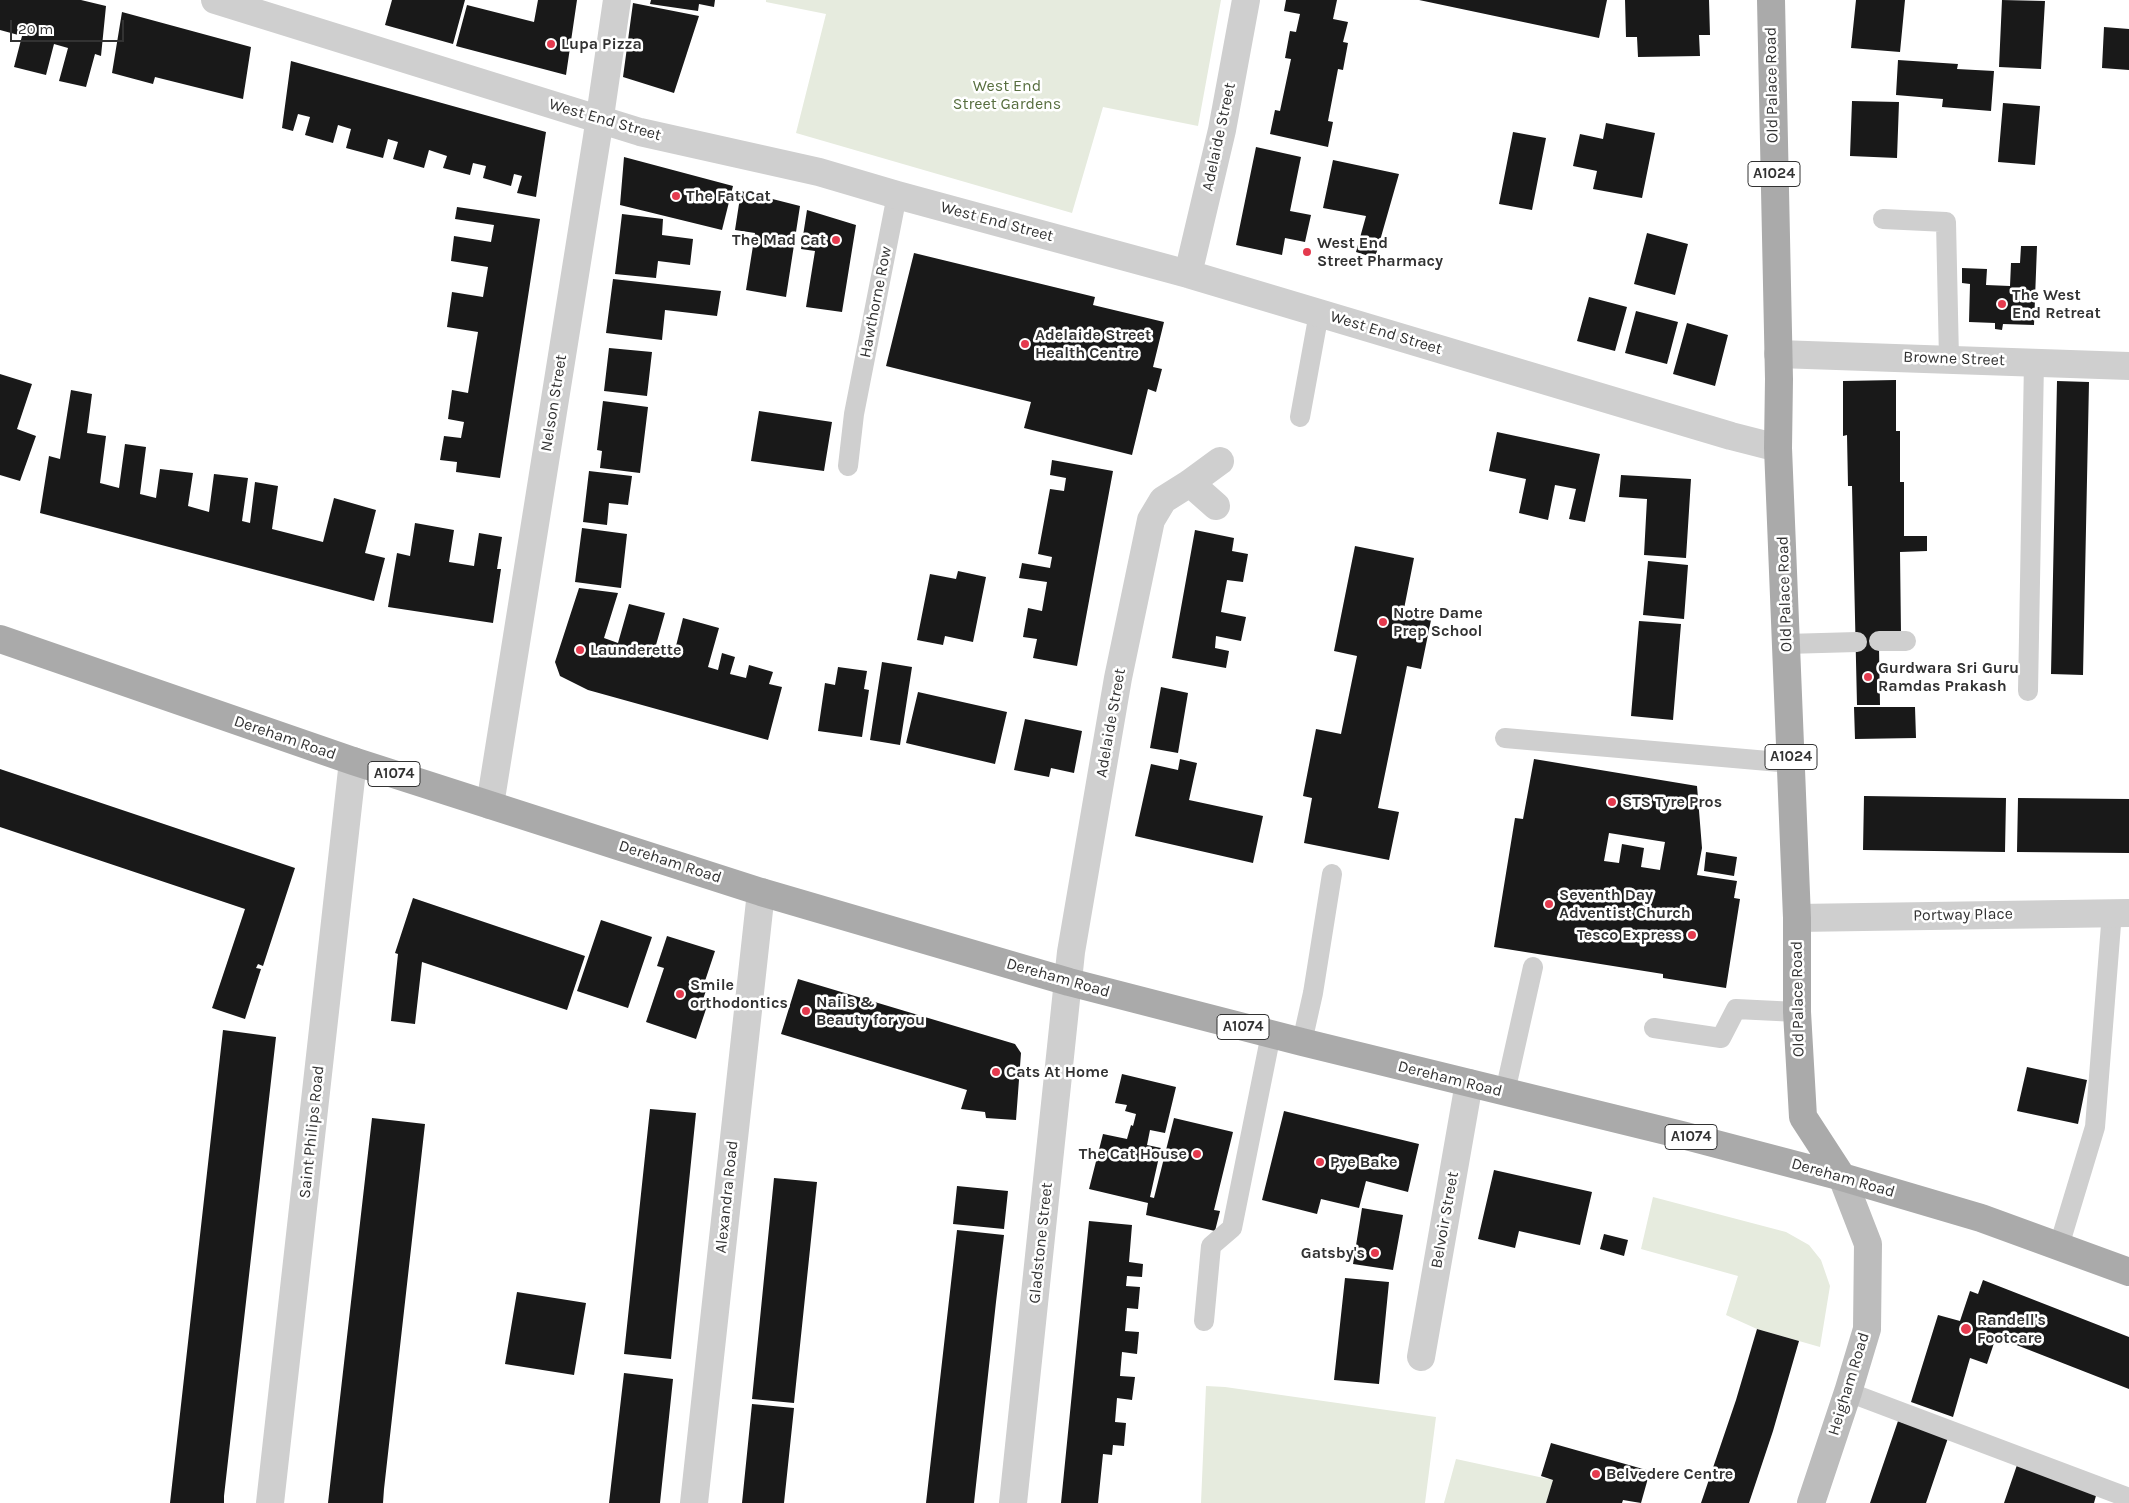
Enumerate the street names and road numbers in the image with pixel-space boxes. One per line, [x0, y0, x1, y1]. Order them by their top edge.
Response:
street label: Old Palace Road [1761, 27, 1783, 143]
street label: Adelaide Street [1198, 81, 1240, 193]
street label: West End Street [547, 95, 663, 145]
road number: A1024 [1748, 162, 1800, 186]
street label: West End Street [938, 198, 1056, 246]
street label: Hawthorne Row [856, 245, 896, 359]
street label: West End Street [1328, 307, 1444, 359]
street label: Browne Street [1903, 348, 2005, 370]
street label: Nelson Street [537, 353, 571, 453]
street label: Old Palace Road [1773, 536, 1797, 652]
street label: Adelaide Street [1092, 667, 1130, 779]
street label: Dereham Road [231, 712, 339, 764]
road number: A1024 [1765, 744, 1817, 770]
road number: A1074 [368, 762, 420, 786]
street label: Dereham Road [616, 836, 724, 888]
street label: Portway Place [1913, 905, 2013, 925]
street label: Old Palace Road [1787, 941, 1809, 1057]
street label: Dereham Road [1004, 954, 1112, 1002]
road number: A1074 [1217, 1014, 1269, 1040]
street label: Dereham Road [1396, 1057, 1504, 1101]
street label: Saint Philips Road [295, 1065, 329, 1199]
road number: A1074 [1665, 1124, 1717, 1150]
street label: Alexandra Road [712, 1140, 742, 1254]
street label: Dereham Road [1789, 1154, 1897, 1202]
street label: Belvoir Street [1427, 1170, 1463, 1270]
street label: Gladstone Street [1025, 1181, 1057, 1305]
street label: Heigham Road [1824, 1330, 1874, 1438]

